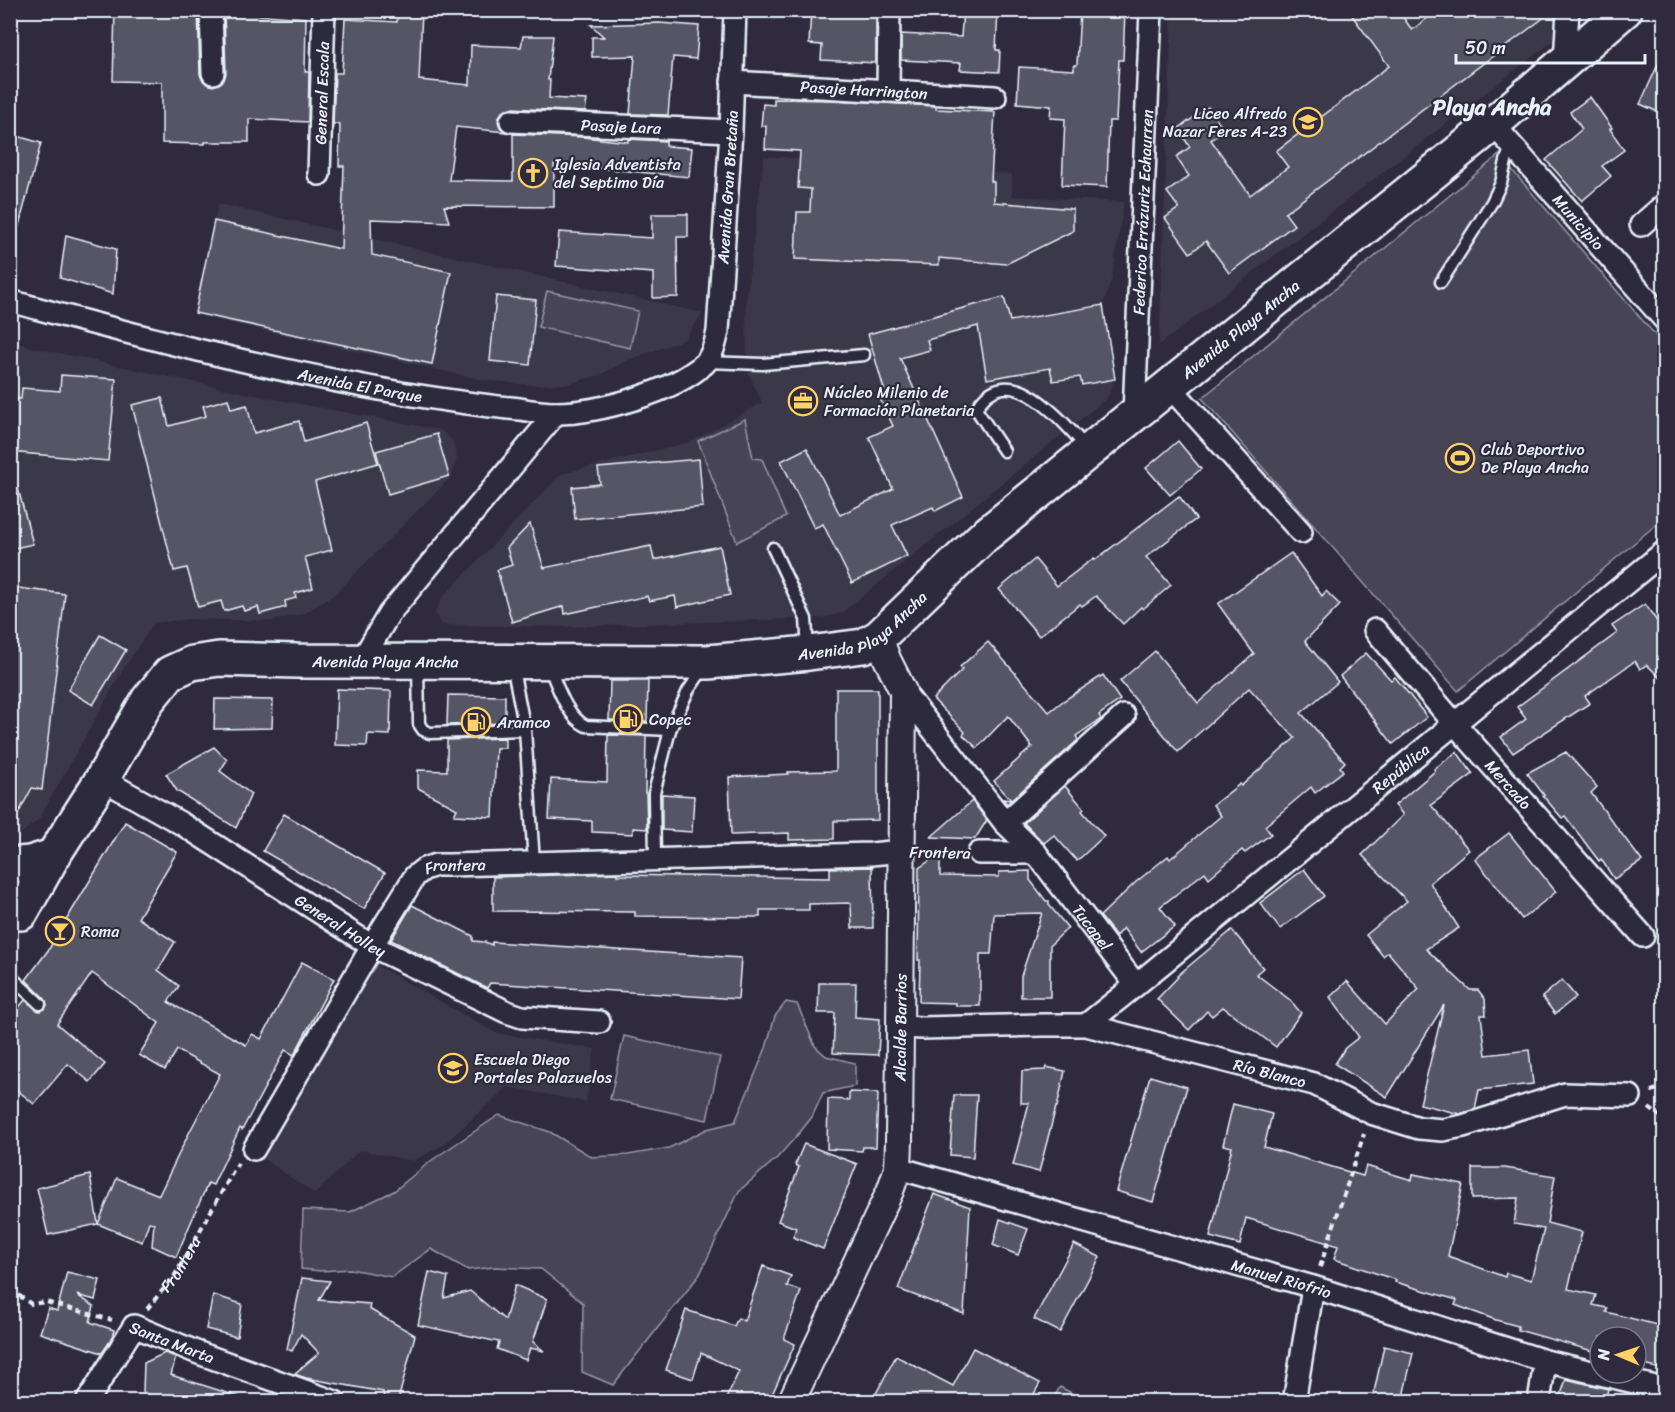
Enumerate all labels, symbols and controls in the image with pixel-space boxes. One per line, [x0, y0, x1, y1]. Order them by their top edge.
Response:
scale bar [1456, 27, 1645, 65]
text: 50 m [1465, 32, 1506, 64]
street label: General Escala [306, 40, 338, 145]
street label: Pasaje Harrington [799, 72, 929, 108]
district label: Playa Ancha [1433, 88, 1552, 127]
place label: Liceo Alfredo Nazar Feres A-23 [1163, 99, 1287, 146]
school or university icon: Liceo Alfredo Nazar Feres A-23 [1292, 106, 1324, 138]
street label: Federico Errázuriz Echaurren [1124, 108, 1162, 316]
street label: Pasaje Lara [580, 110, 663, 143]
street label: Avenida Gran Bretaña [708, 110, 747, 266]
place label: Iglesia Adventista del Septimo Día [553, 150, 681, 197]
church icon: Iglesia Adventista del Septimo Día [517, 157, 549, 189]
street label: Municipio [1545, 187, 1612, 257]
street label: Avenida Playa Ancha [1174, 272, 1307, 387]
street label: Avenida El Parque [294, 359, 424, 411]
place label: Núcleo Milenio de Formación Planetaria [824, 378, 975, 425]
office icon: Núcleo Milenio de Formación Planetaria [787, 385, 819, 417]
place label: Club Deportivo De Playa Ancha [1481, 435, 1589, 482]
sports icon: Club Deportivo De Playa Ancha [1444, 442, 1476, 474]
street label: Avenida Playa Ancha [796, 584, 934, 669]
street label: Avenida Playa Ancha [311, 647, 459, 676]
fuel station icon: Copec [612, 703, 644, 735]
place label: Copec [649, 705, 692, 734]
fuel station icon: Aramco [460, 706, 492, 738]
place label: Aramco [496, 708, 551, 737]
street label: República [1365, 736, 1436, 801]
street label: Mercado [1477, 752, 1539, 817]
street label: Frontera [909, 837, 971, 868]
street label: Frontera [420, 850, 486, 883]
street label: General Holley [289, 886, 392, 966]
street label: Tucapel [1064, 898, 1120, 958]
bar icon: Roma [44, 915, 76, 947]
place label: Roma [81, 917, 120, 946]
street label: Alcalde Barrios [886, 973, 915, 1082]
place label: Escuela Diego Portales Palazuelos [474, 1045, 613, 1092]
street label: Río Blanco [1230, 1050, 1309, 1096]
school or university icon: Escuela Diego Portales Palazuelos [437, 1052, 469, 1084]
street label: Frontera [152, 1231, 209, 1299]
street label: Manuel Riofrio [1228, 1250, 1335, 1307]
street label: Santa Marta [125, 1313, 219, 1372]
north arrow [1588, 1325, 1648, 1385]
text: N [1589, 1348, 1618, 1362]

